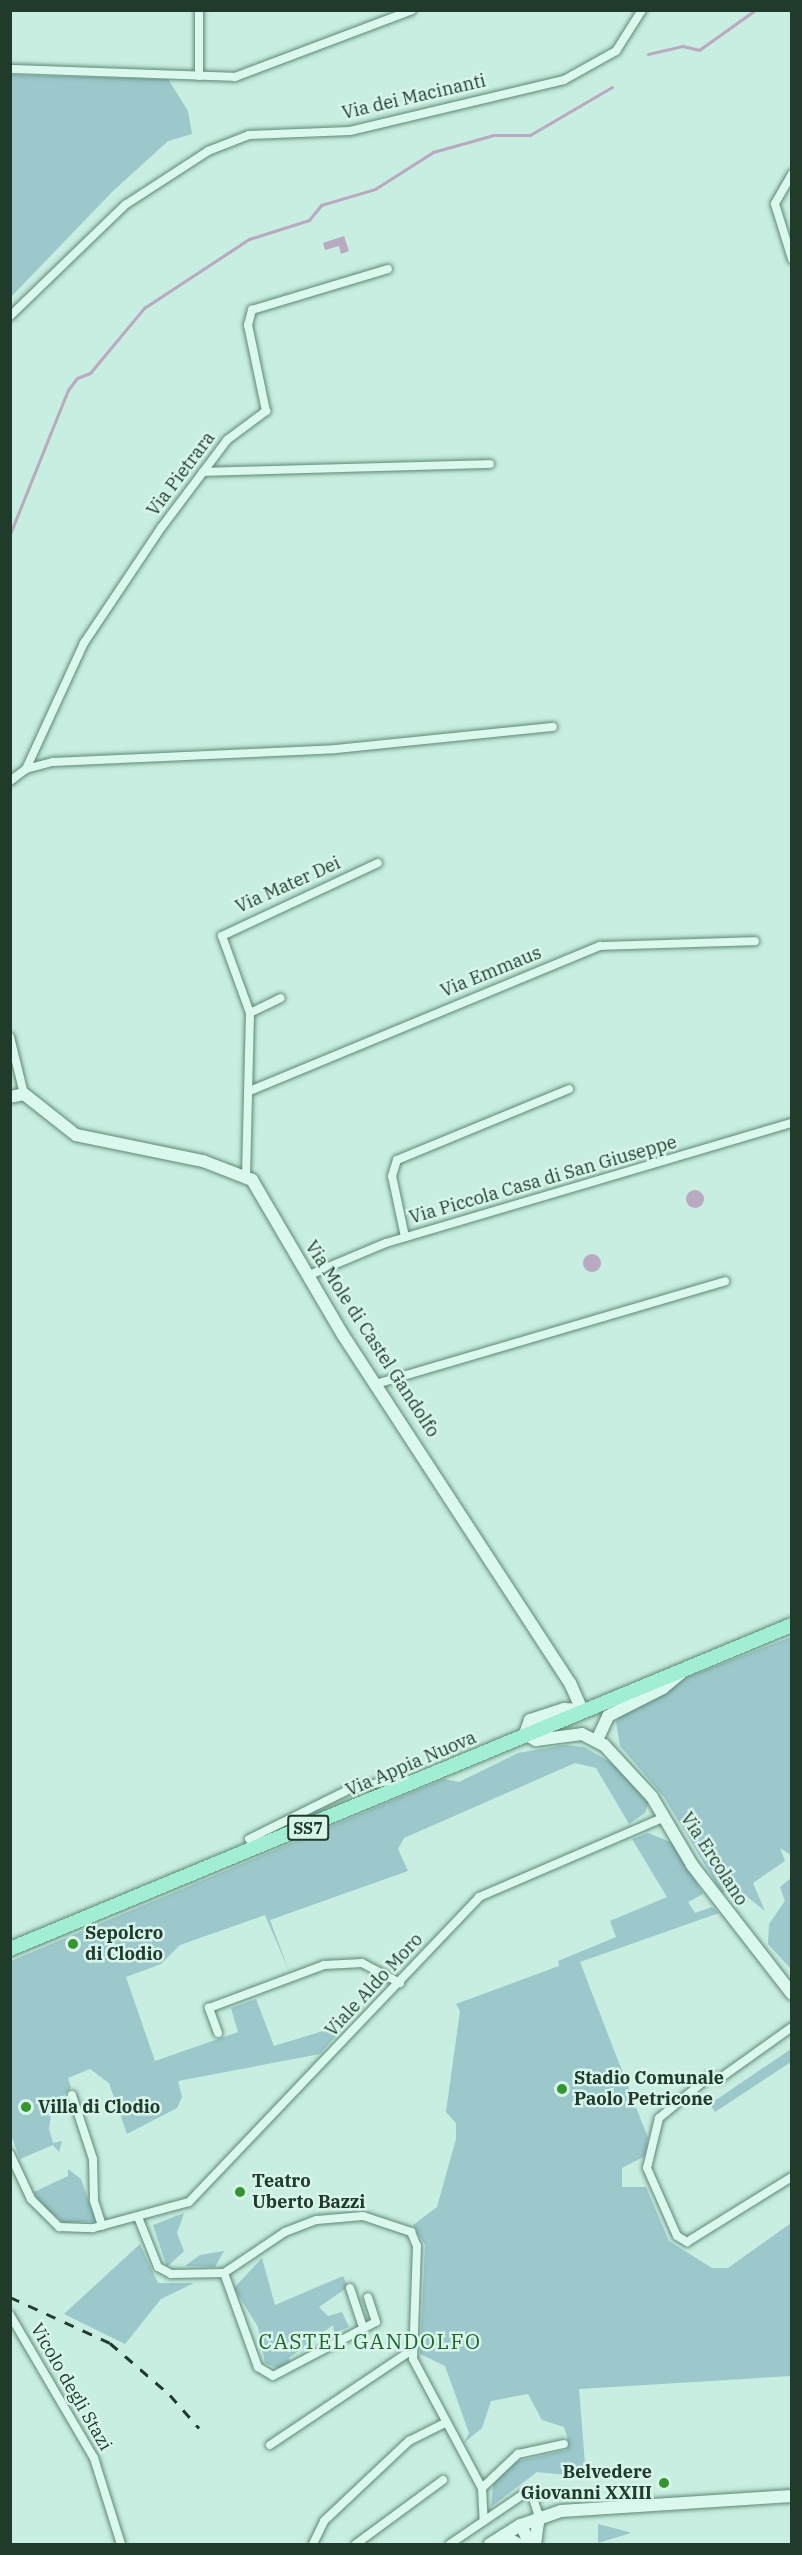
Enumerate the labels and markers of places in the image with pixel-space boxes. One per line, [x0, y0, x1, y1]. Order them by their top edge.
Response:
place label: Sepolcro di Clodio [85, 1923, 163, 1966]
marker: Sepolcro di Clodio [66, 1937, 80, 1951]
place label: Stadio Comunale Paolo Petricone [574, 2068, 724, 2110]
marker: Stadio Comunale Paolo Petricone [555, 2082, 569, 2096]
place label: Villa di Clodio [38, 2096, 160, 2118]
marker: Villa di Clodio [19, 2100, 33, 2114]
place label: Teatro Uberto Bazzi [252, 2171, 365, 2214]
marker: Teatro Uberto Bazzi [233, 2185, 247, 2199]
place label: Belvedere Giovanni XXIII [521, 2462, 652, 2504]
marker: Belvedere Giovanni XXIII [657, 2476, 671, 2490]

